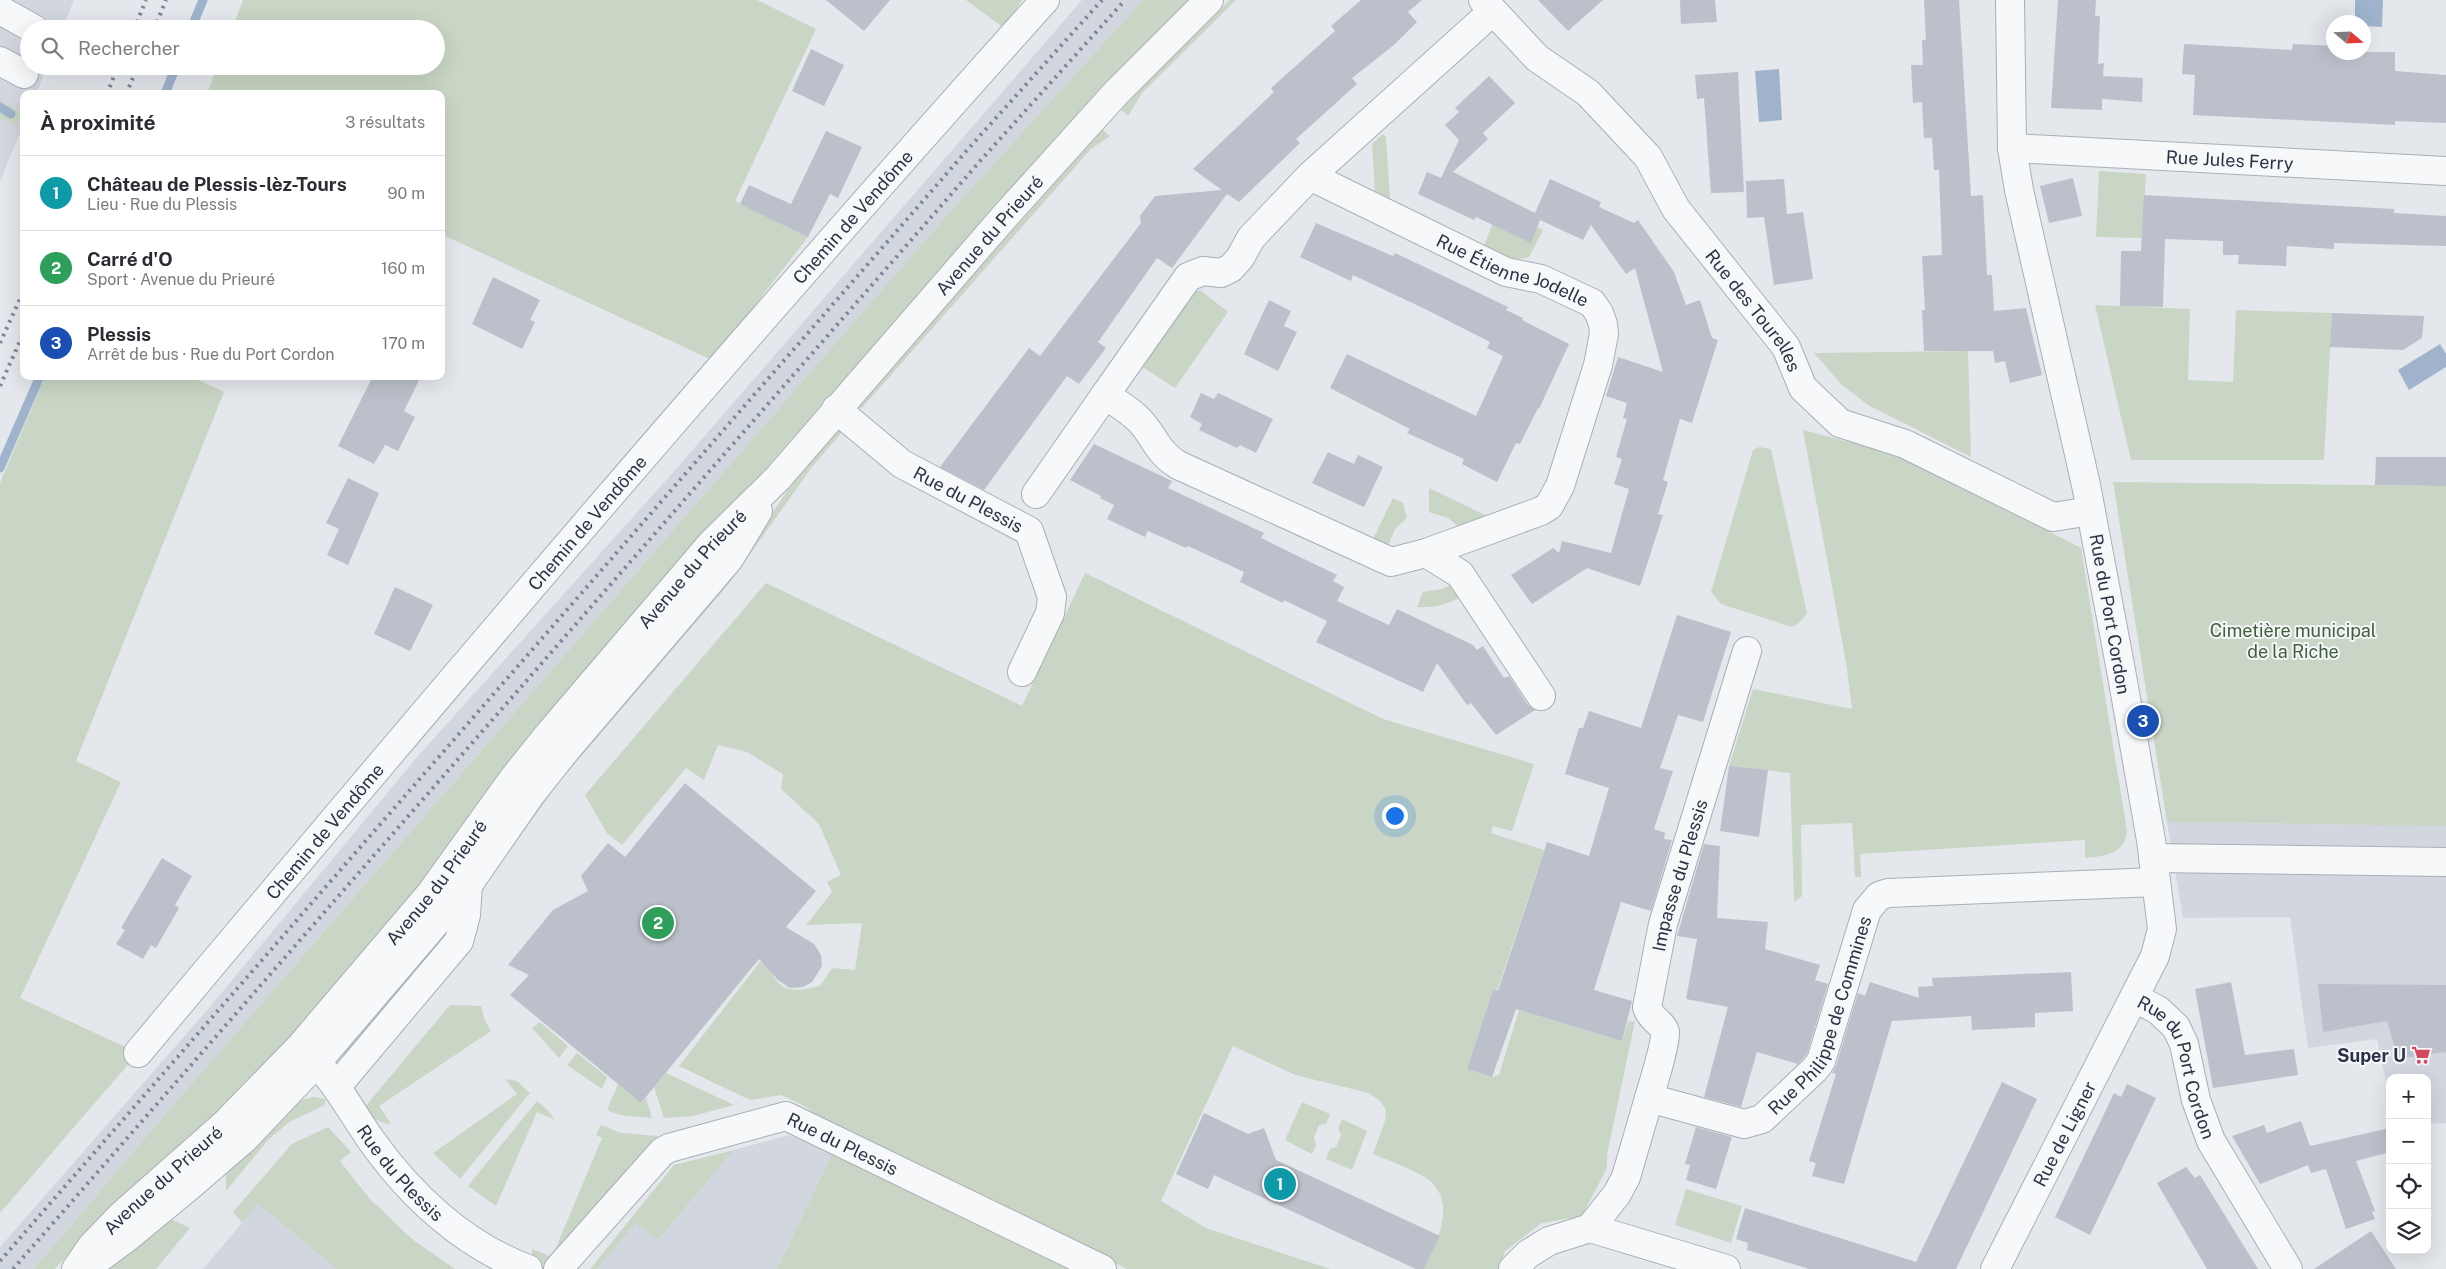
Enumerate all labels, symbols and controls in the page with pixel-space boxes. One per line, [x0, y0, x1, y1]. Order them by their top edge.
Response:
north arrow [2326, 15, 2371, 60]
search box [20, 20, 445, 75]
icon: search [38, 34, 66, 62]
text: Rechercher [78, 37, 180, 59]
text: À proximité [40, 110, 156, 135]
text: 3 résultats [345, 113, 425, 132]
street label: Chemin de Vendôme [788, 146, 917, 288]
street label: Rue Jules Ferry [2165, 146, 2294, 173]
street label: Avenue du Prieuré [931, 171, 1047, 299]
text: Château de Plessis-lèz-Tours [87, 173, 347, 195]
text: 1 [53, 184, 59, 203]
text: 90 m [388, 184, 425, 203]
text: Lieu · Rue du Plessis [87, 195, 237, 214]
street label: Rue Étienne Jodelle [1433, 229, 1592, 310]
street label: Rue des Tourelles [1702, 245, 1805, 375]
text: Carré d'O [87, 248, 173, 270]
text: 2 [51, 259, 61, 278]
text: 160 m [381, 259, 425, 278]
text: Sport · Avenue du Prieuré [87, 270, 275, 289]
text: Plessis [87, 323, 151, 345]
text: 3 [51, 334, 61, 353]
text: 170 m [382, 334, 425, 353]
text: Arrêt de bus · Rue du Port Cordon [87, 345, 334, 364]
street label: Chemin de Vendôme [523, 451, 651, 594]
street label: Rue du Plessis [910, 462, 1027, 536]
street label: Avenue du Prieuré [633, 505, 751, 632]
street label: Rue du Port Cordon [2086, 532, 2134, 696]
park label: Cimetière municipal de la Riche [2210, 620, 2376, 662]
pin: 3 [2127, 702, 2159, 740]
street label: Chemin de Vendôme [261, 759, 388, 903]
street label: Impasse du Plessis [1647, 797, 1711, 953]
your location [1382, 803, 1408, 829]
street label: Avenue du Prieuré [381, 816, 491, 949]
pin: 2 [642, 904, 674, 942]
street label: Rue Philippe de Commines [1763, 913, 1875, 1119]
street label: Rue du Port Cordon [2134, 991, 2220, 1142]
supermarket icon: Super U [2410, 1044, 2432, 1066]
place label: Super U [2337, 1045, 2406, 1066]
map controls [2386, 1074, 2431, 1254]
button: + [2386, 1074, 2431, 1119]
street label: Rue de Ligner [2029, 1077, 2100, 1190]
street label: Rue du Plessis [784, 1108, 902, 1179]
button: − [2386, 1119, 2431, 1164]
street label: Avenue du Prieuré [99, 1121, 226, 1238]
street label: Rue du Plessis [353, 1121, 448, 1225]
button: locate [2386, 1164, 2431, 1209]
pin: 1 [1264, 1165, 1296, 1203]
button: layers [2386, 1209, 2431, 1254]

